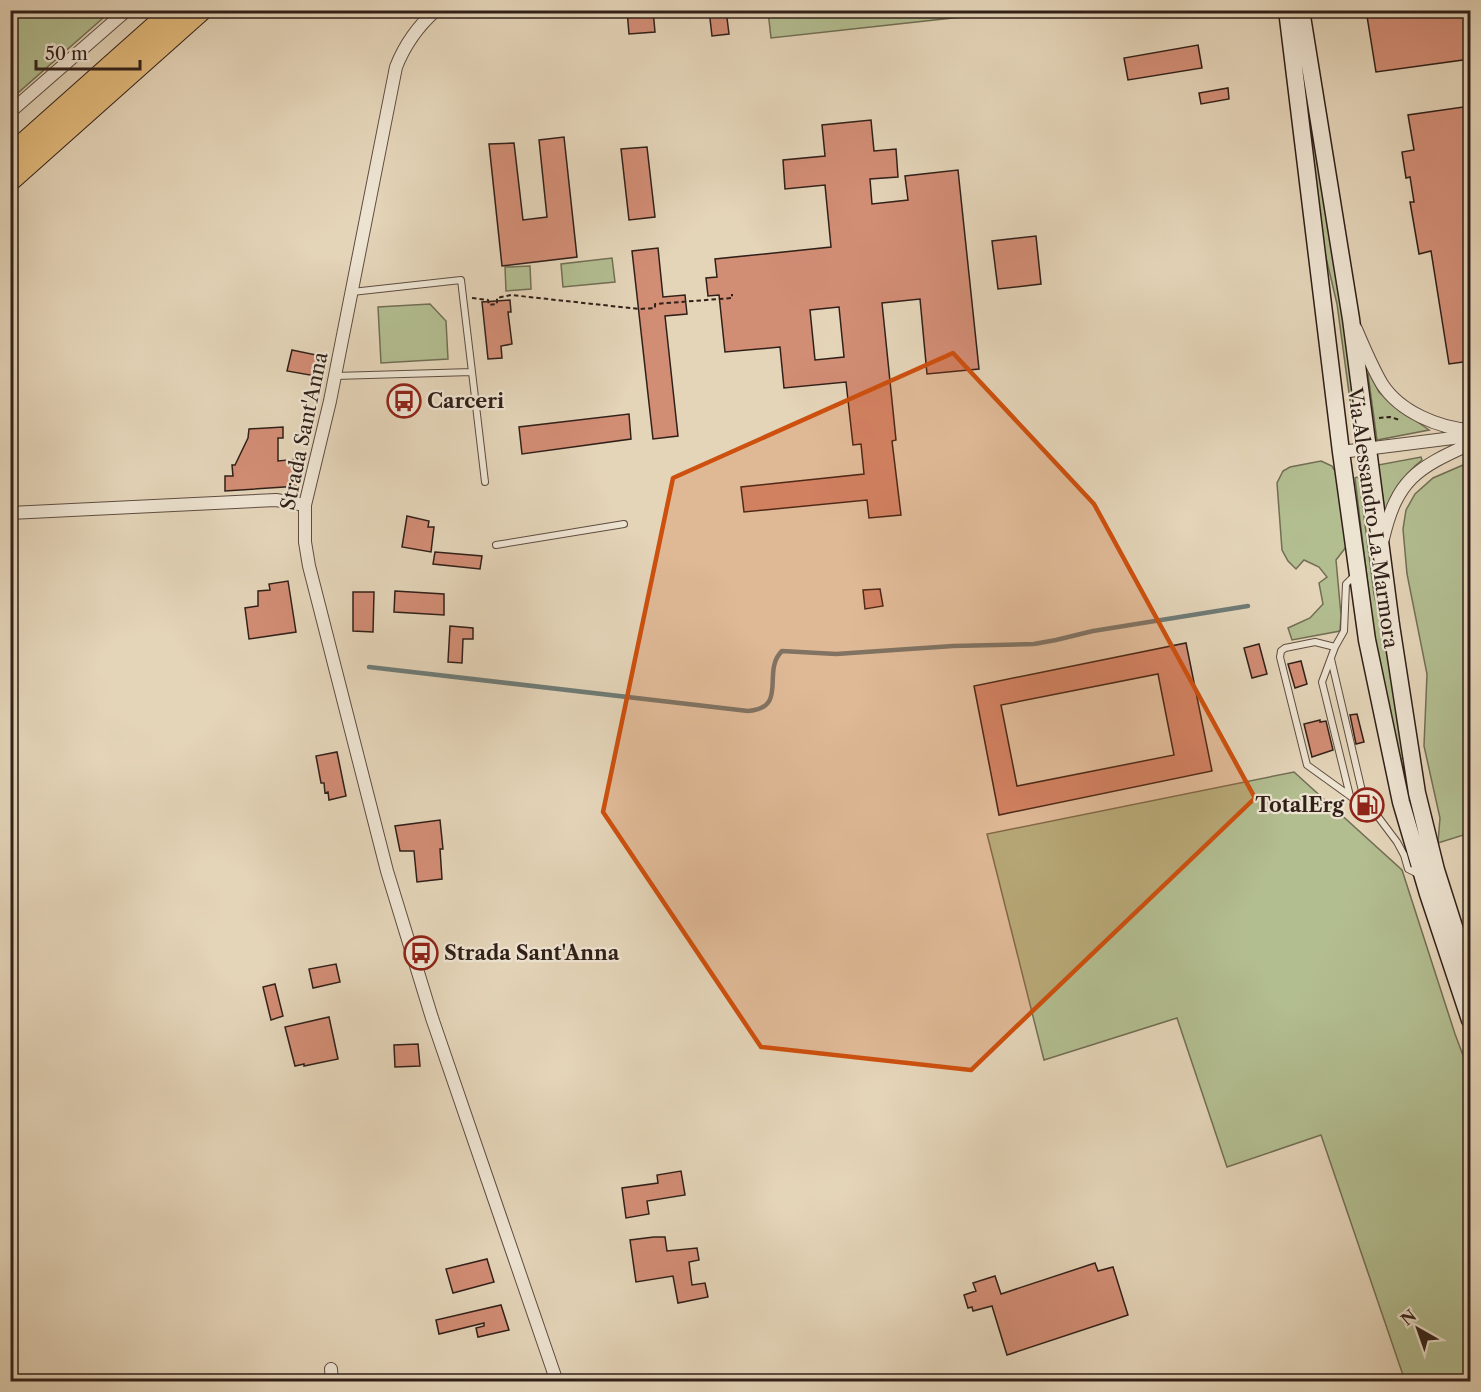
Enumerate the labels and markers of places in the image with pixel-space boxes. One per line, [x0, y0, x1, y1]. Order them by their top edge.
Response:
bus stop icon: Carceri [386, 383, 422, 419]
place label: Carceri [427, 389, 504, 413]
fuel station icon: TotalErg [1349, 787, 1385, 823]
place label: TotalErg [1255, 793, 1344, 817]
bus stop icon: Strada Sant'Anna [403, 935, 439, 971]
place label: Strada Sant'Anna [444, 941, 620, 965]

